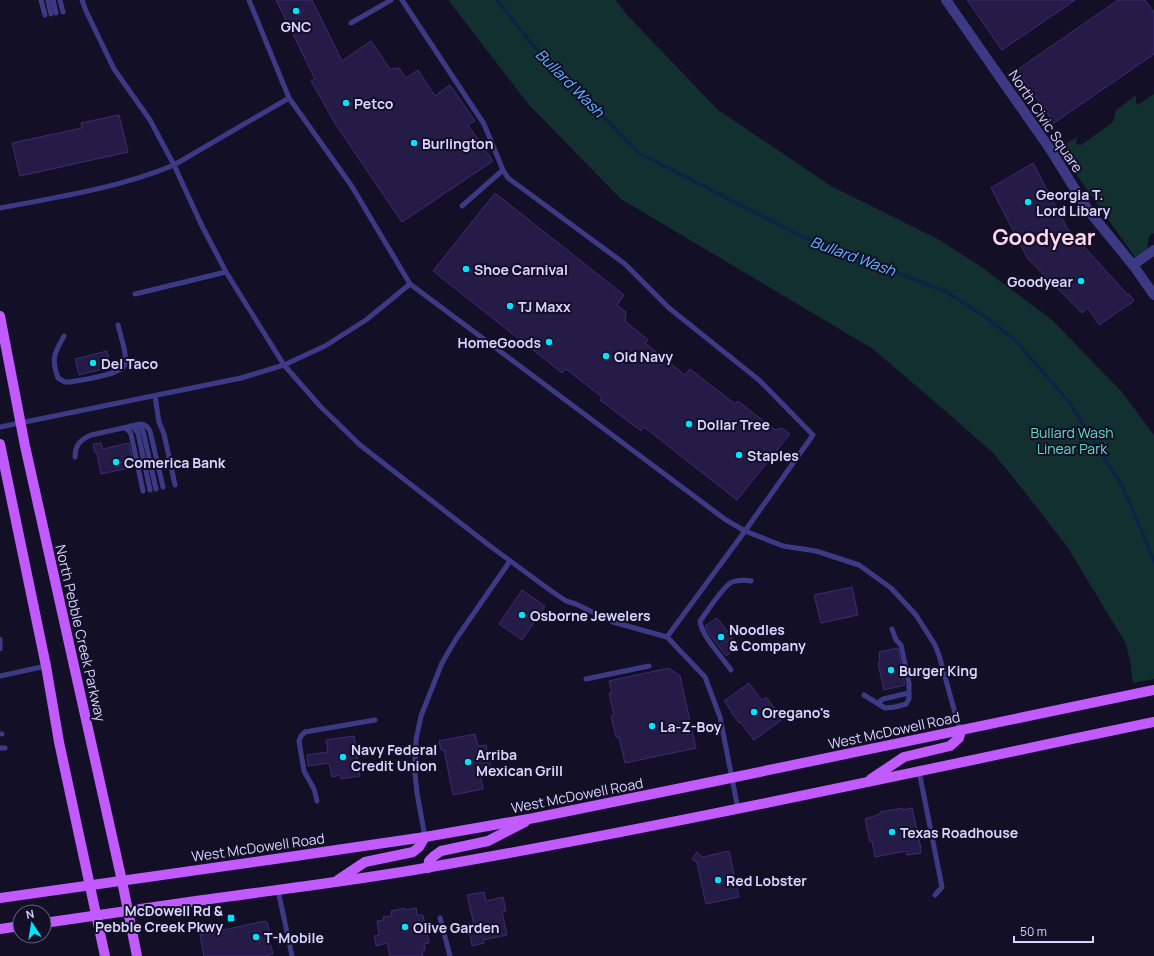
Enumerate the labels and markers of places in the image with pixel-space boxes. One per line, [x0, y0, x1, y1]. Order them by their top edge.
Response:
marker: GNC [291, 6, 301, 16]
place label: GNC [281, 17, 311, 36]
place label: Petco [354, 94, 394, 113]
marker: Petco [341, 98, 351, 108]
place label: Burlington [422, 134, 494, 153]
marker: Burlington [409, 138, 419, 148]
place label: Georgia T. Lord Libary [1036, 185, 1110, 220]
marker: Georgia T. Lord Libary [1023, 197, 1033, 207]
place label: Shoe Carnival [474, 260, 568, 279]
marker: Shoe Carnival [461, 264, 471, 274]
place label: Goodyear [1007, 272, 1073, 291]
marker: Goodyear [1076, 276, 1086, 286]
place label: TJ Maxx [518, 297, 571, 316]
marker: TJ Maxx [505, 301, 515, 311]
place label: HomeGoods [458, 333, 541, 352]
marker: HomeGoods [544, 337, 554, 347]
place label: Old Navy [614, 347, 673, 366]
marker: Old Navy [601, 351, 611, 361]
place label: Del Taco [101, 354, 158, 373]
marker: Del Taco [88, 358, 98, 368]
place label: Dollar Tree [697, 415, 770, 434]
marker: Dollar Tree [684, 419, 694, 429]
place label: Staples [747, 446, 799, 465]
marker: Staples [734, 450, 744, 460]
place label: Comerica Bank [124, 453, 226, 472]
marker: Comerica Bank [111, 457, 121, 467]
place label: Osborne Jewelers [530, 606, 651, 625]
marker: Osborne Jewelers [517, 610, 527, 620]
place label: Noodles & Company [729, 620, 806, 655]
marker: Noodles & Company [716, 632, 726, 642]
place label: Burger King [899, 661, 978, 680]
marker: Burger King [886, 665, 896, 675]
place label: Oregano's [762, 703, 830, 722]
marker: Oregano's [749, 707, 759, 717]
place label: La-Z-Boy [660, 717, 722, 736]
marker: La-Z-Boy [647, 721, 657, 731]
place label: Navy Federal Credit Union [351, 740, 437, 775]
place label: Arriba Mexican Grill [476, 745, 563, 780]
marker: Navy Federal Credit Union [338, 752, 348, 762]
marker: Arriba Mexican Grill [463, 757, 473, 767]
place label: Texas Roadhouse [900, 823, 1018, 842]
marker: Texas Roadhouse [887, 827, 897, 837]
place label: Red Lobster [726, 871, 807, 890]
marker: Red Lobster [713, 875, 723, 885]
place label: McDowell Rd & Pebble Creek Pkwy [95, 901, 224, 936]
marker: McDowell Rd & Pebble Creek Pkwy [226, 913, 236, 923]
place label: Olive Garden [413, 918, 499, 937]
marker: Olive Garden [400, 922, 410, 932]
place label: T-Mobile [264, 928, 324, 947]
marker: T-Mobile [251, 932, 261, 942]

